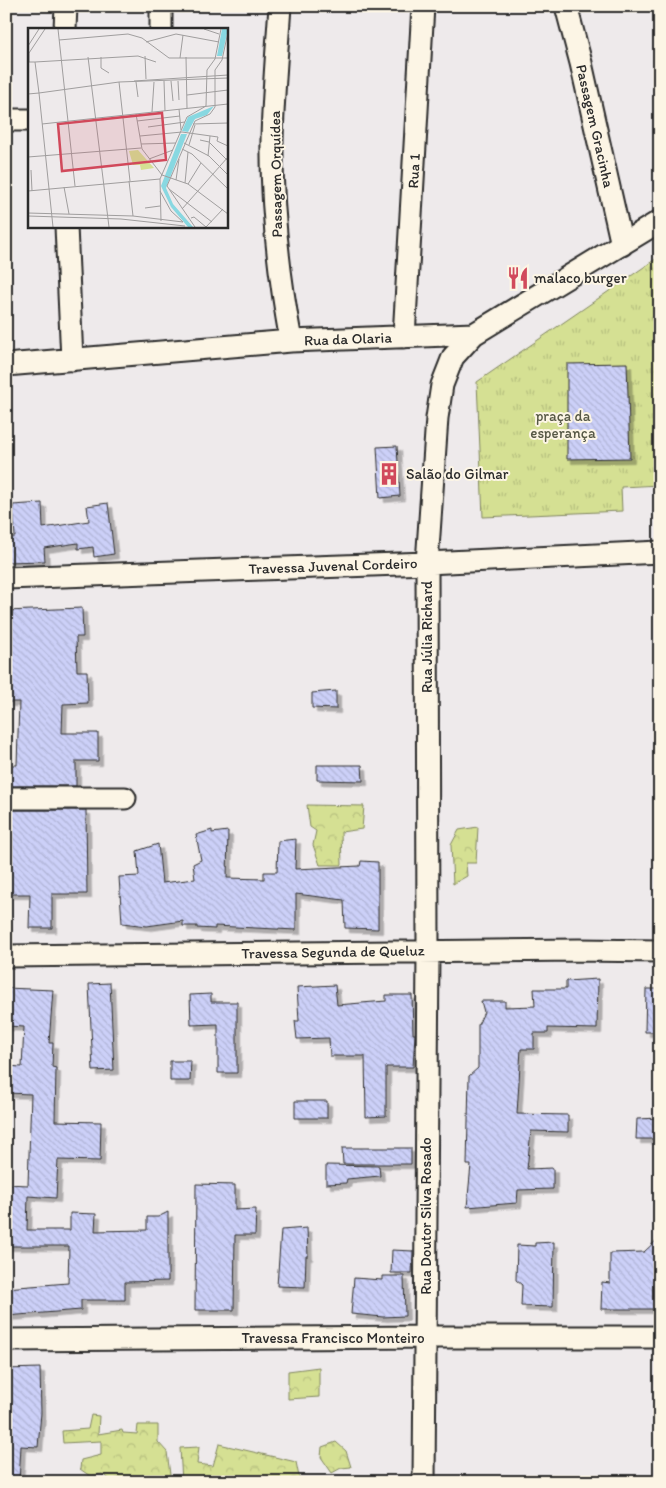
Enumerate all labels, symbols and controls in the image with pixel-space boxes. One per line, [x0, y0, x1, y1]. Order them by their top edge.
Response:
inset map [28, 28, 228, 228]
street label: Passagem Gracinha [572, 63, 618, 190]
street label: Passagem Orquídea [266, 110, 286, 238]
street label: Rua 1 [404, 153, 424, 189]
restaurant icon: malaco burger [505, 265, 531, 291]
place label: malaco burger [534, 269, 627, 287]
street label: Rua da Olaria [304, 328, 393, 350]
park label: praça da esperança [530, 407, 596, 442]
building icon: Salão do Gilmar [376, 461, 402, 487]
place label: Salão do Gilmar [406, 465, 509, 483]
street label: Travessa Juvenal Cordeiro [248, 554, 418, 578]
street label: Rua Júlia Richard [418, 581, 436, 693]
street label: Travessa Segunda de Queluz [241, 941, 425, 963]
street label: Rua Doutor Silva Rosado [417, 1137, 435, 1295]
street label: Travessa Francisco Monteiro [241, 1329, 425, 1347]

